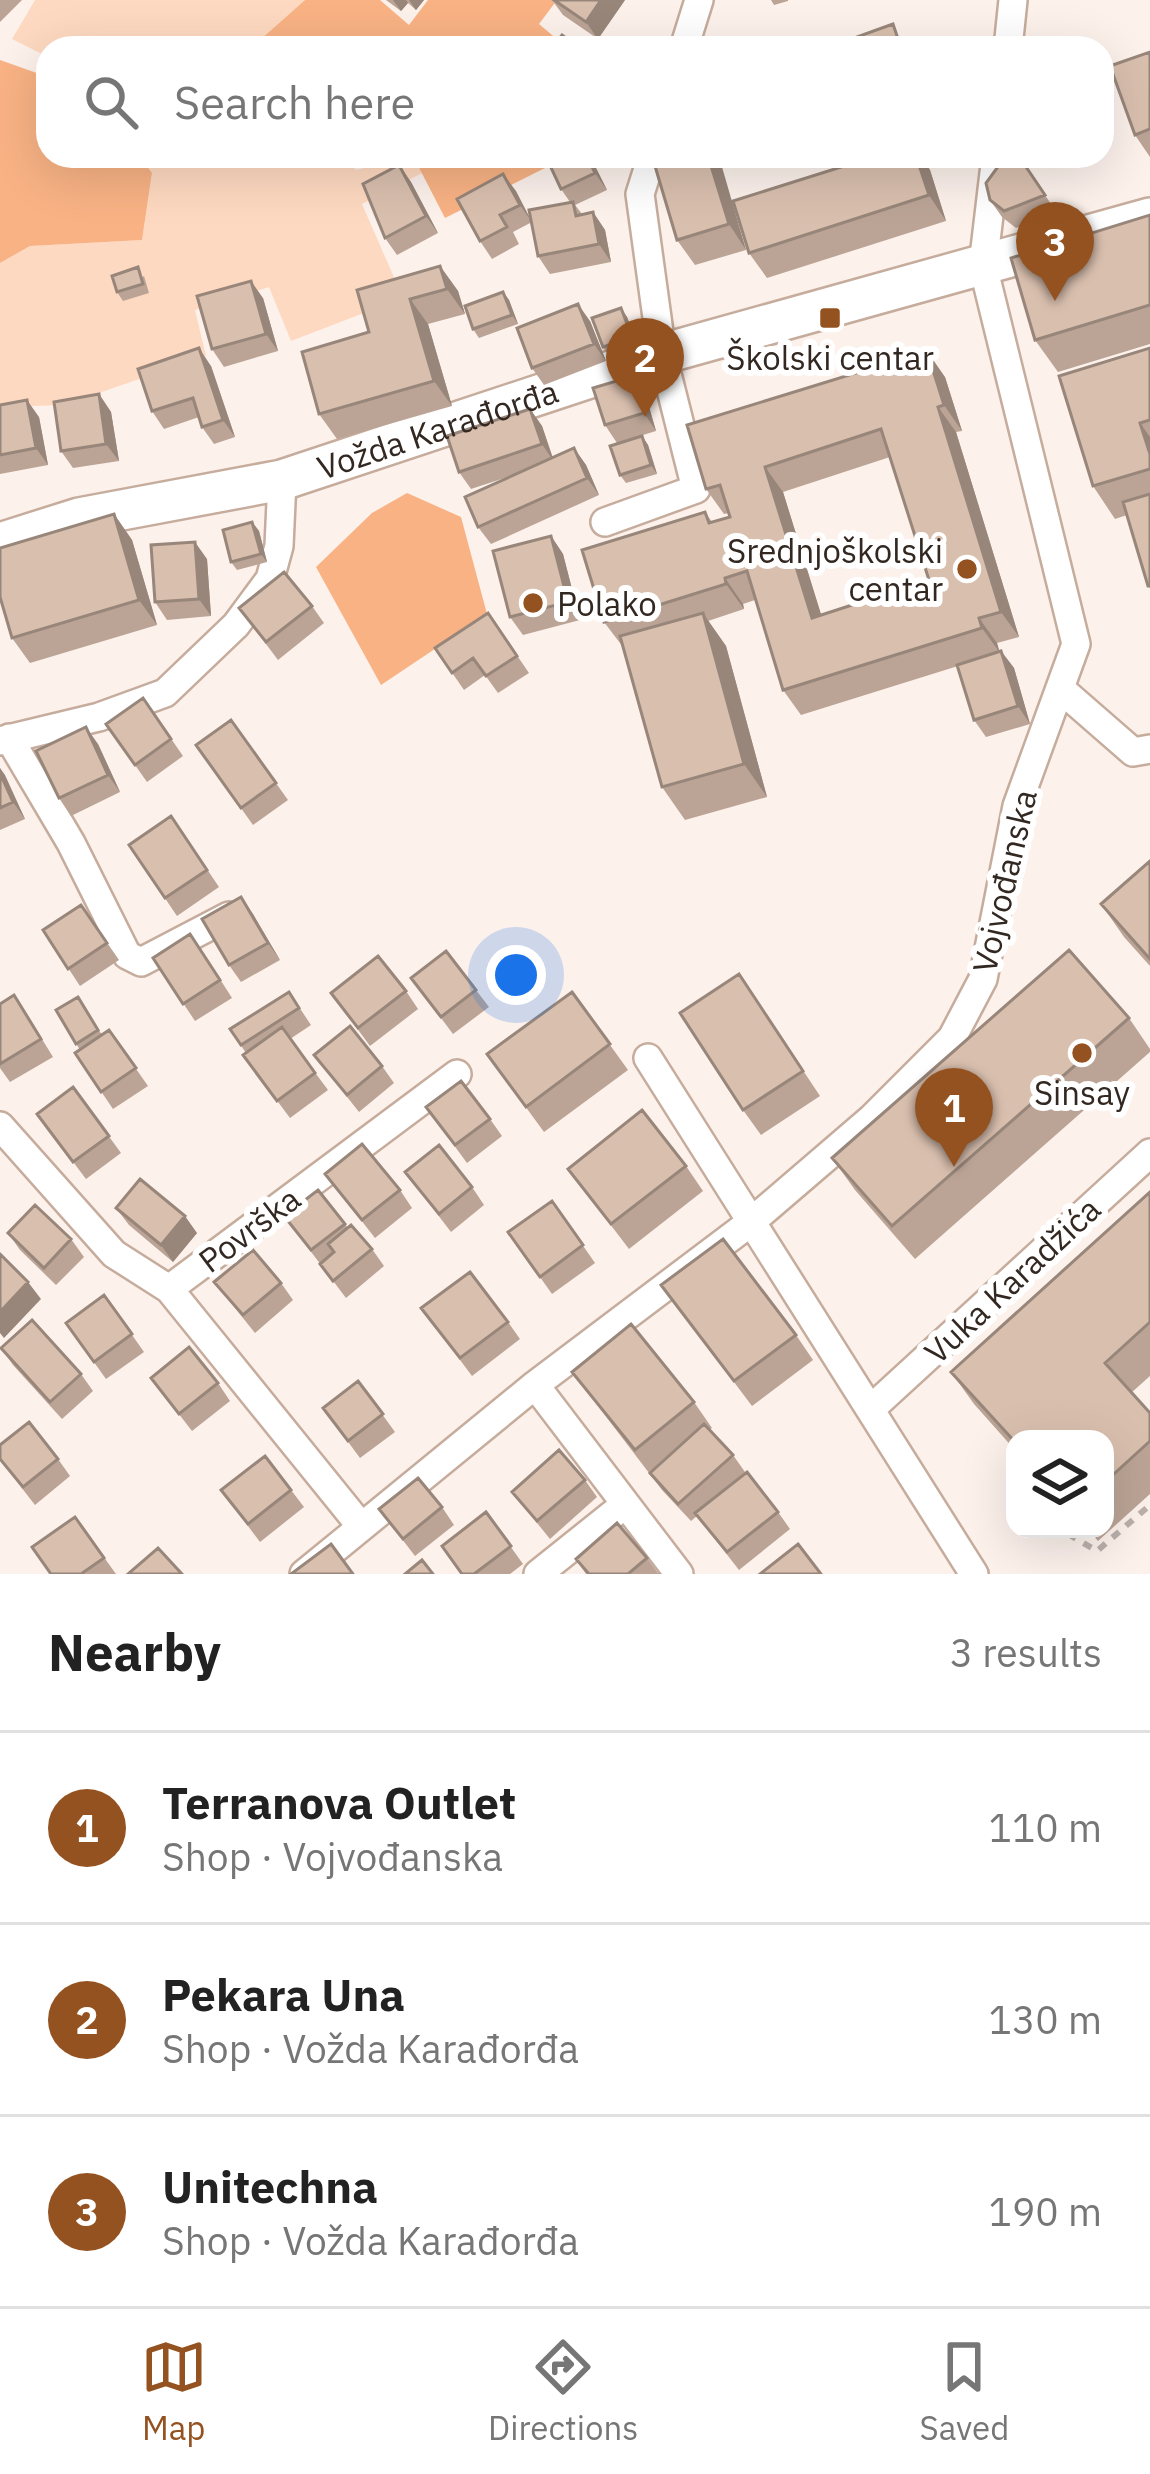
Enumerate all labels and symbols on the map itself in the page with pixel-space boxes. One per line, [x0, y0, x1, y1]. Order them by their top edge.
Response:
pin: 3 [1016, 202, 1094, 301]
marker: Školski centar [817, 305, 843, 331]
pin: 2 [606, 318, 684, 417]
place label: Školski centar [726, 336, 934, 379]
street label: Vožda Karađorđa [311, 369, 563, 488]
place label: Srednjoškolski centar [727, 529, 943, 610]
marker: Srednjoškolski centar [954, 556, 980, 582]
place label: Polako [557, 582, 657, 625]
marker: Polako [520, 590, 546, 616]
street label: Vojvođanska [962, 785, 1046, 977]
your location [486, 945, 546, 1005]
marker: Sinsay [1069, 1040, 1095, 1066]
pin: 1 [915, 1068, 993, 1167]
place label: Sinsay [1034, 1071, 1130, 1114]
street label: Površka [189, 1177, 309, 1281]
street label: Vuka Karadžića [915, 1187, 1109, 1373]

